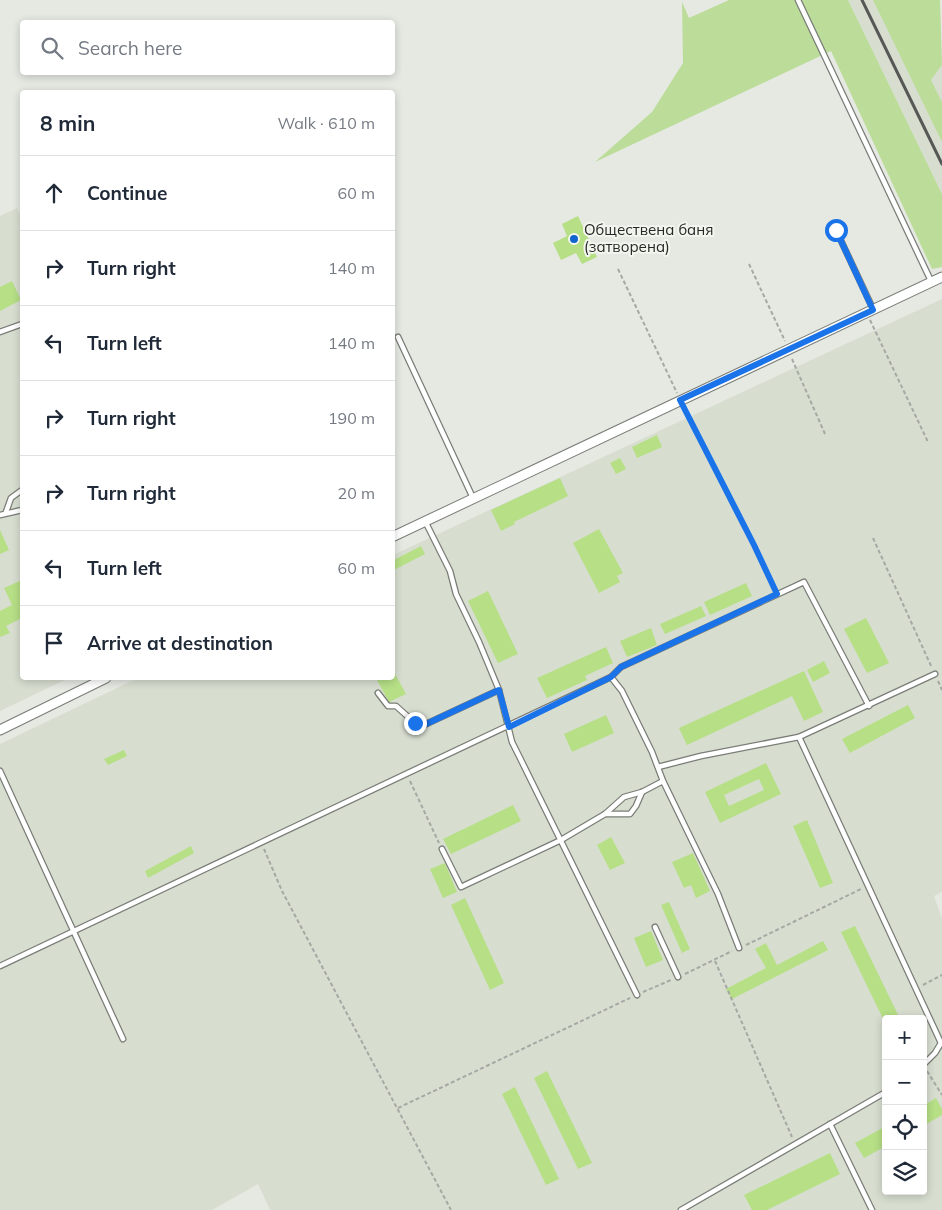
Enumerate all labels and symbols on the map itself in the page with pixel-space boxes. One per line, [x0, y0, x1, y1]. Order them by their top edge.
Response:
route start [825, 219, 848, 242]
place label: Обществена баня (затворена) [584, 220, 713, 256]
marker: Обществена баня (затворена) [568, 233, 580, 245]
route end [404, 712, 427, 735]

